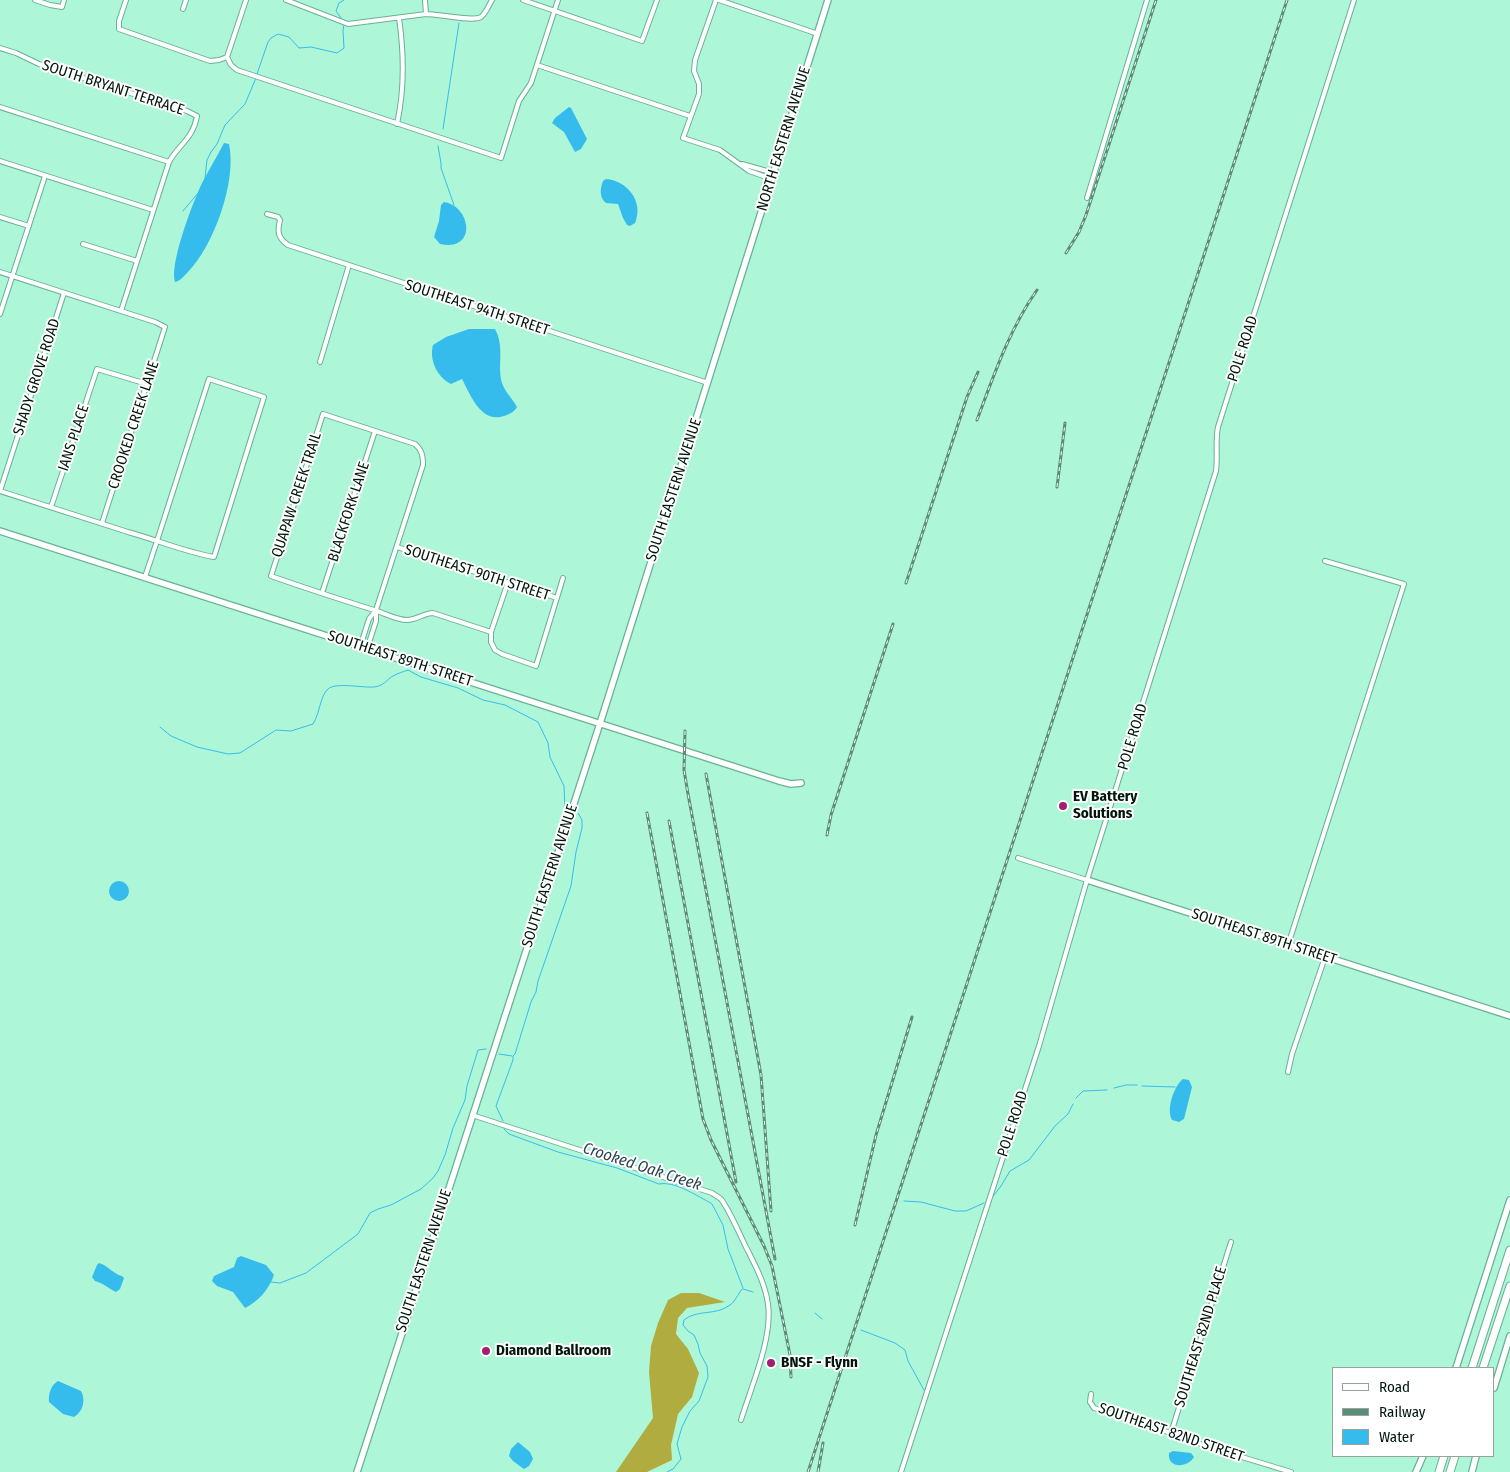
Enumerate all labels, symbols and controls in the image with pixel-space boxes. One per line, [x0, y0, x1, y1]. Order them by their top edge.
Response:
street label: SOUTH BRYANT TERRACE [40, 57, 186, 119]
street label: NORTH EASTERN AVENUE [753, 65, 815, 213]
street label: SOUTHEAST 94TH STREET [403, 276, 551, 340]
street label: POLE ROAD [1224, 314, 1262, 384]
street label: SHADY GROVE ROAD [10, 316, 64, 438]
street label: CROOKED CREEK LANE [105, 359, 163, 491]
street label: IANS PLACE [55, 403, 93, 473]
street label: SOUTH EASTERN AVENUE [642, 416, 706, 564]
street label: QUAPAW CREEK TRAIL [268, 430, 326, 560]
street label: BLACKFORK LANE [324, 460, 374, 564]
street label: SOUTHEAST 90TH STREET [402, 541, 552, 605]
street label: SOUTHEAST 89TH STREET [325, 627, 475, 691]
street label: POLE ROAD [1114, 702, 1152, 772]
place label: EV Battery Solutions [1073, 788, 1137, 823]
marker: EV Battery Solutions [1057, 800, 1069, 812]
street label: SOUTH EASTERN AVENUE [518, 802, 582, 950]
street label: SOUTHEAST 89TH STREET [1189, 905, 1339, 969]
street label: POLE ROAD [994, 1089, 1032, 1159]
water label: Crooked Oak Creek [580, 1139, 704, 1195]
street label: SOUTH EASTERN AVENUE [392, 1187, 456, 1335]
street label: SOUTHEAST 82ND PLACE [1171, 1264, 1231, 1410]
place label: Diamond Ballroom [496, 1342, 611, 1360]
marker: Diamond Ballroom [480, 1345, 492, 1357]
place label: BNSF - Flynn [781, 1354, 858, 1372]
marker: BNSF - Flynn [765, 1357, 777, 1369]
legend [1332, 1367, 1495, 1457]
text: Road [1379, 1378, 1410, 1396]
street label: SOUTHEAST 82ND STREET [1096, 1400, 1246, 1466]
text: Railway [1379, 1403, 1426, 1421]
text: Water [1379, 1428, 1414, 1446]

